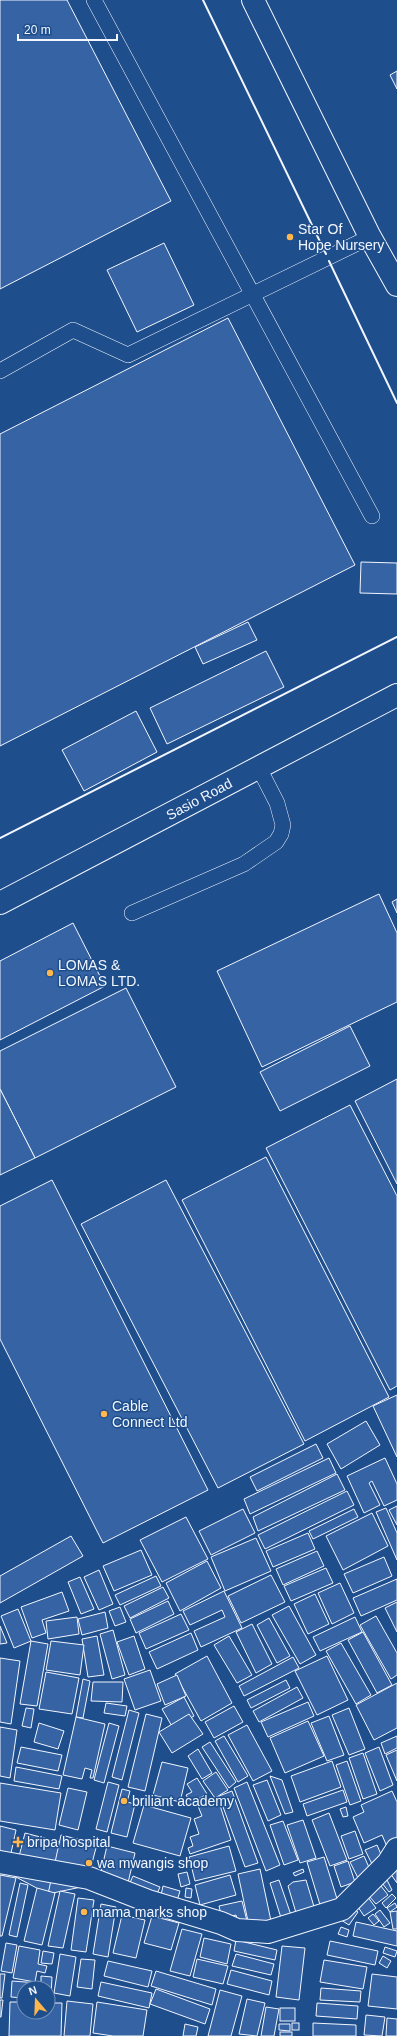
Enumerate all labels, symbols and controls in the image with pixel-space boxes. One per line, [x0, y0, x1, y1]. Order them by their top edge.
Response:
scale bar [18, 16, 117, 42]
text: 20 m [24, 23, 51, 37]
place label: Star Of Hope Nursery [298, 221, 384, 253]
marker: Star Of Hope Nursery [285, 232, 295, 242]
street label: Sasio Road [163, 775, 235, 823]
place label: LOMAS & LOMAS LTD. [58, 957, 140, 989]
marker: LOMAS & LOMAS LTD. [45, 968, 55, 978]
place label: Cable Connect Ltd [112, 1398, 188, 1430]
marker: Cable Connect Ltd [99, 1409, 109, 1419]
place label: briliant academy [132, 1793, 234, 1809]
marker: briliant academy [119, 1796, 129, 1806]
place label: bripa hospital [27, 1834, 110, 1850]
marker: bripa hospital [12, 1836, 24, 1848]
place label: wa mwangis shop [96, 1855, 208, 1871]
marker: wa mwangis shop [84, 1858, 94, 1868]
place label: mama marks shop [92, 1904, 207, 1920]
marker: mama marks shop [79, 1907, 89, 1917]
north arrow [16, 1980, 56, 2020]
text: N [27, 1984, 39, 1998]

